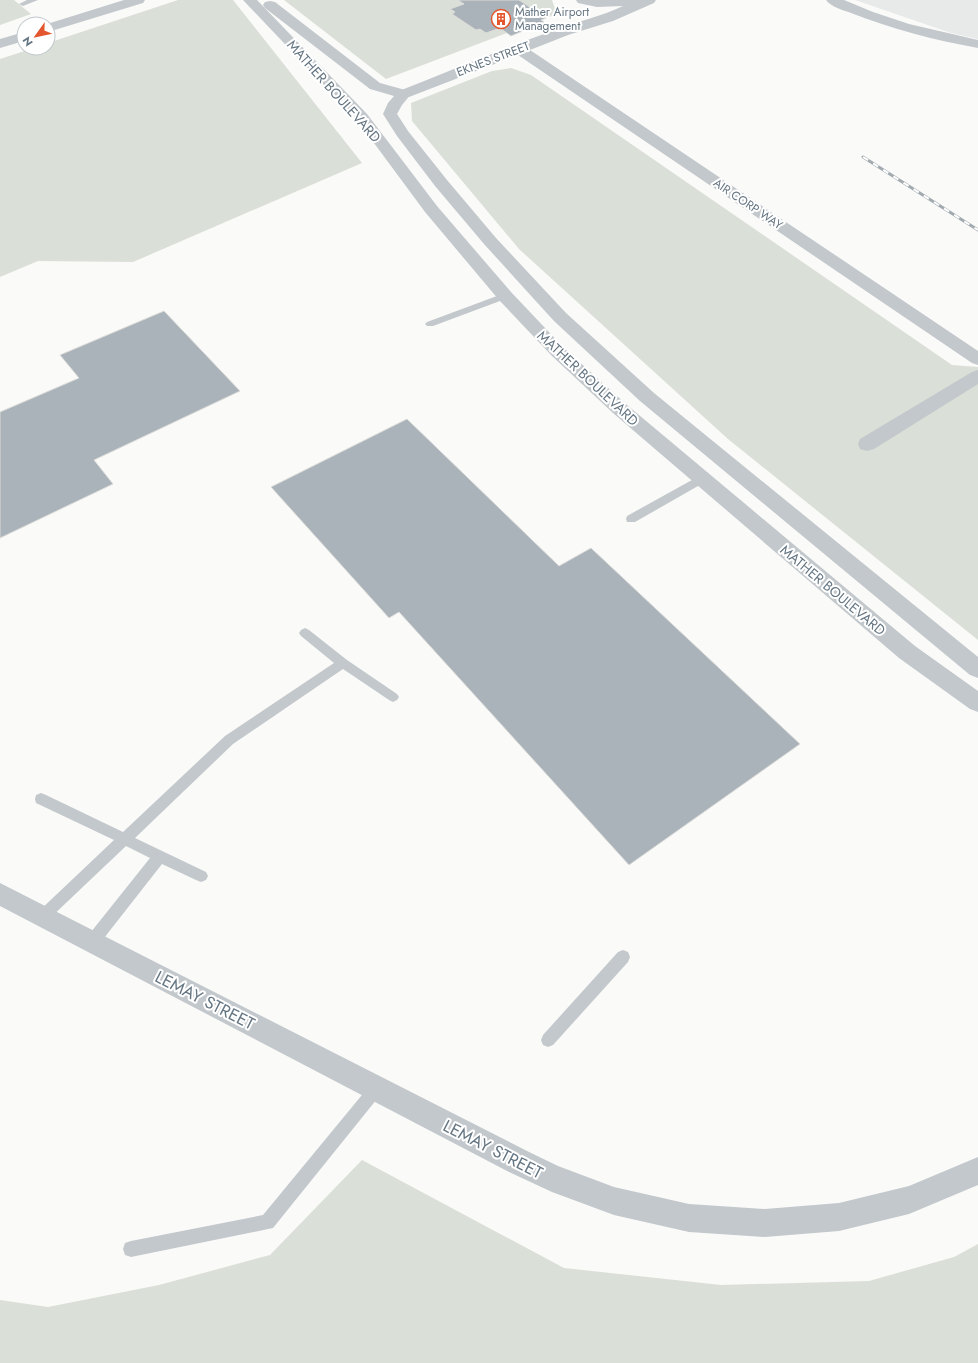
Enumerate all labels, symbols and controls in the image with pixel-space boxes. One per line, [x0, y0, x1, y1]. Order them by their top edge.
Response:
place label: Mather Airport Management [515, 3, 589, 35]
building icon: Mather Airport Management [490, 8, 512, 30]
north arrow [16, 16, 56, 56]
text: N [19, 33, 37, 49]
street label: MATHER BOULEVARD [282, 35, 386, 147]
street label: EKNES STREET [454, 37, 533, 81]
street label: AIR CORP WAY [710, 174, 787, 234]
street label: MATHER BOULEVARD [533, 326, 643, 430]
street label: MATHER BOULEVARD [776, 540, 890, 640]
street label: LEMAY STREET [151, 965, 259, 1035]
street label: LEMAY STREET [439, 1114, 547, 1184]

